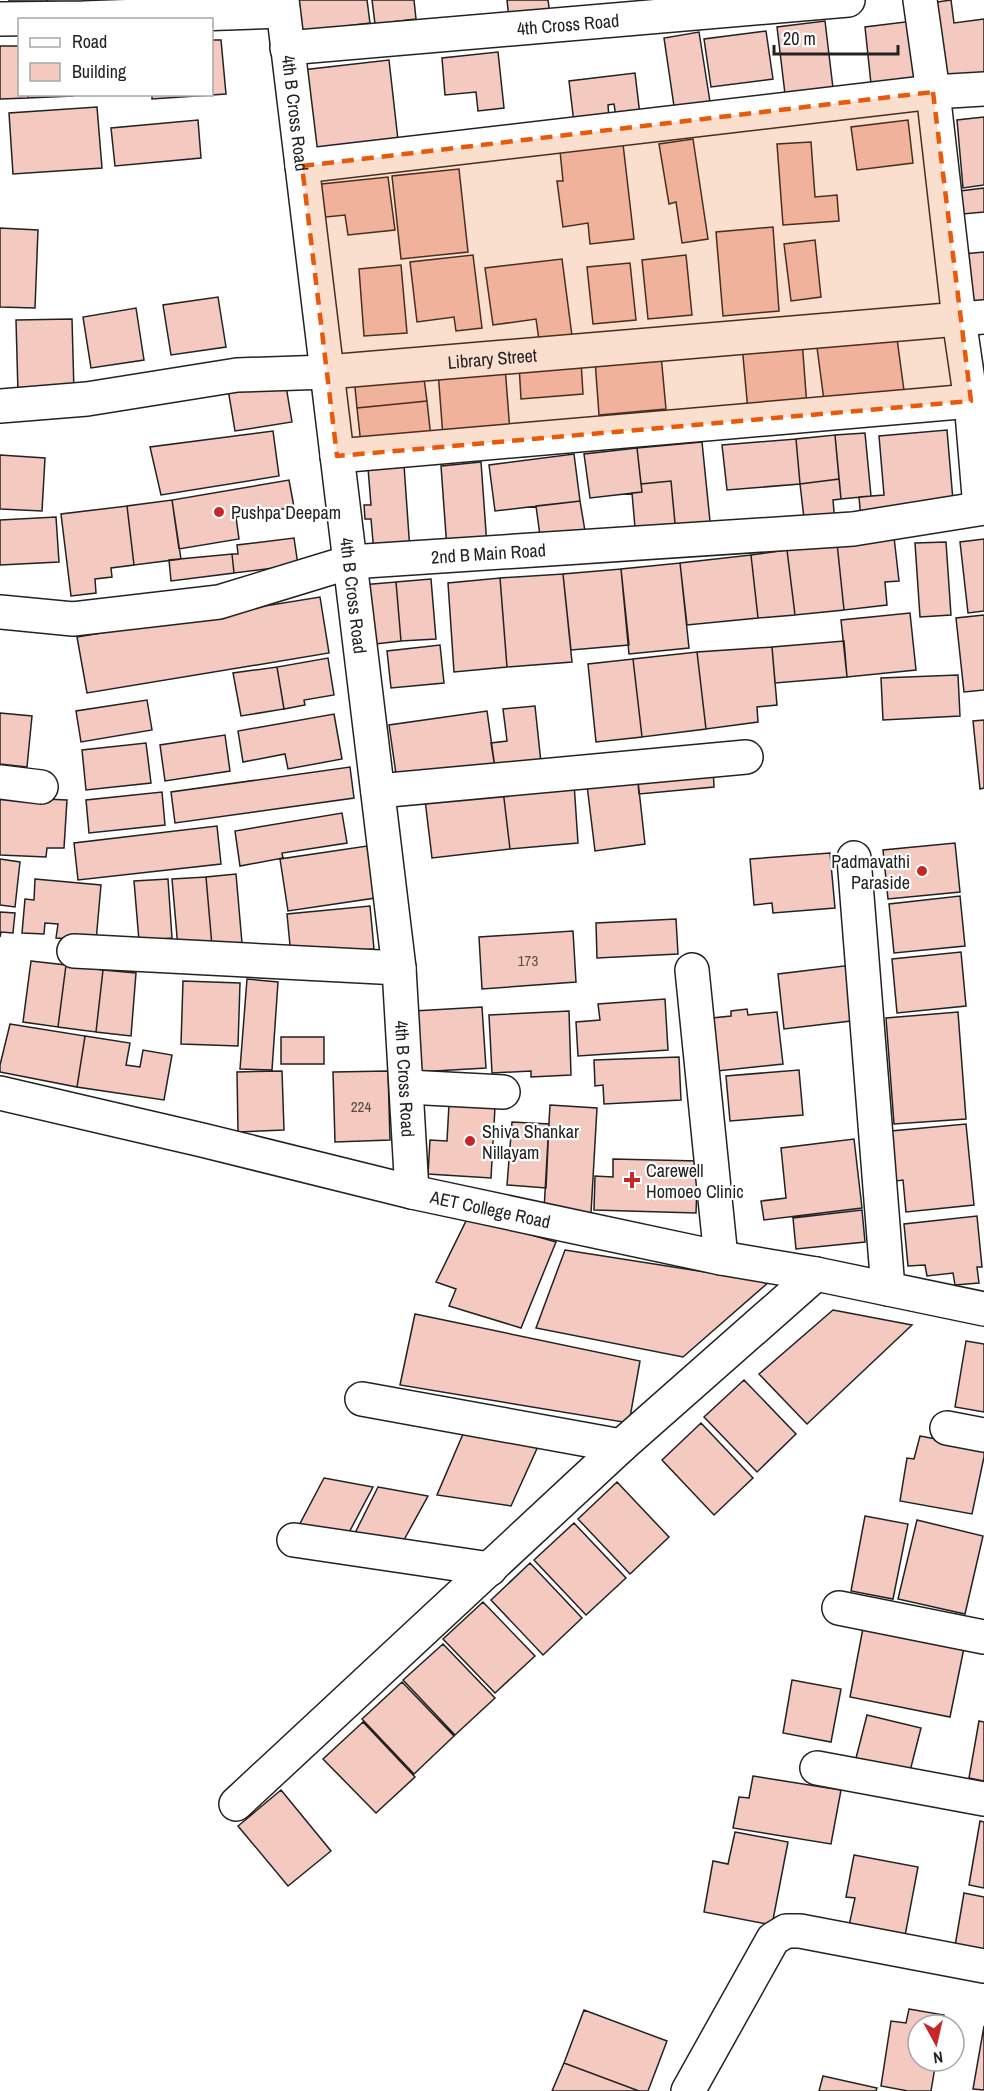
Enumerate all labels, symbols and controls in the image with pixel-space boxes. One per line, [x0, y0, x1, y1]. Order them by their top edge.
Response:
street label: 4th Cross Road [516, 7, 620, 41]
legend [18, 18, 213, 96]
scale bar [774, 18, 898, 56]
text: 20 m [783, 26, 816, 51]
text: Road [72, 29, 107, 54]
street label: 4th B Cross Road [276, 54, 315, 173]
text: Building [72, 59, 127, 84]
street label: Library Street [447, 342, 538, 374]
place label: Pushpa Deepam [231, 500, 341, 525]
marker: Pushpa Deepam [212, 505, 226, 519]
street label: 4th B Cross Road [335, 536, 373, 655]
street label: 2nd B Main Road [430, 537, 547, 569]
place label: Padmavathi Paraside [831, 849, 910, 895]
marker: Padmavathi Paraside [915, 864, 929, 878]
house number: 173 [518, 950, 538, 971]
street label: 4th B Cross Road [390, 1020, 421, 1138]
house number: 224 [351, 1096, 371, 1117]
place label: Shiva Shankar Nillayam [482, 1119, 579, 1165]
marker: Shiva Shankar Nillayam [463, 1134, 477, 1148]
place label: Carewell Homoeo Clinic [646, 1158, 744, 1204]
marker: Carewell Homoeo Clinic [623, 1171, 641, 1189]
street label: AET College Road [427, 1184, 553, 1234]
north arrow [906, 2013, 966, 2073]
text: N [932, 2046, 944, 2069]

